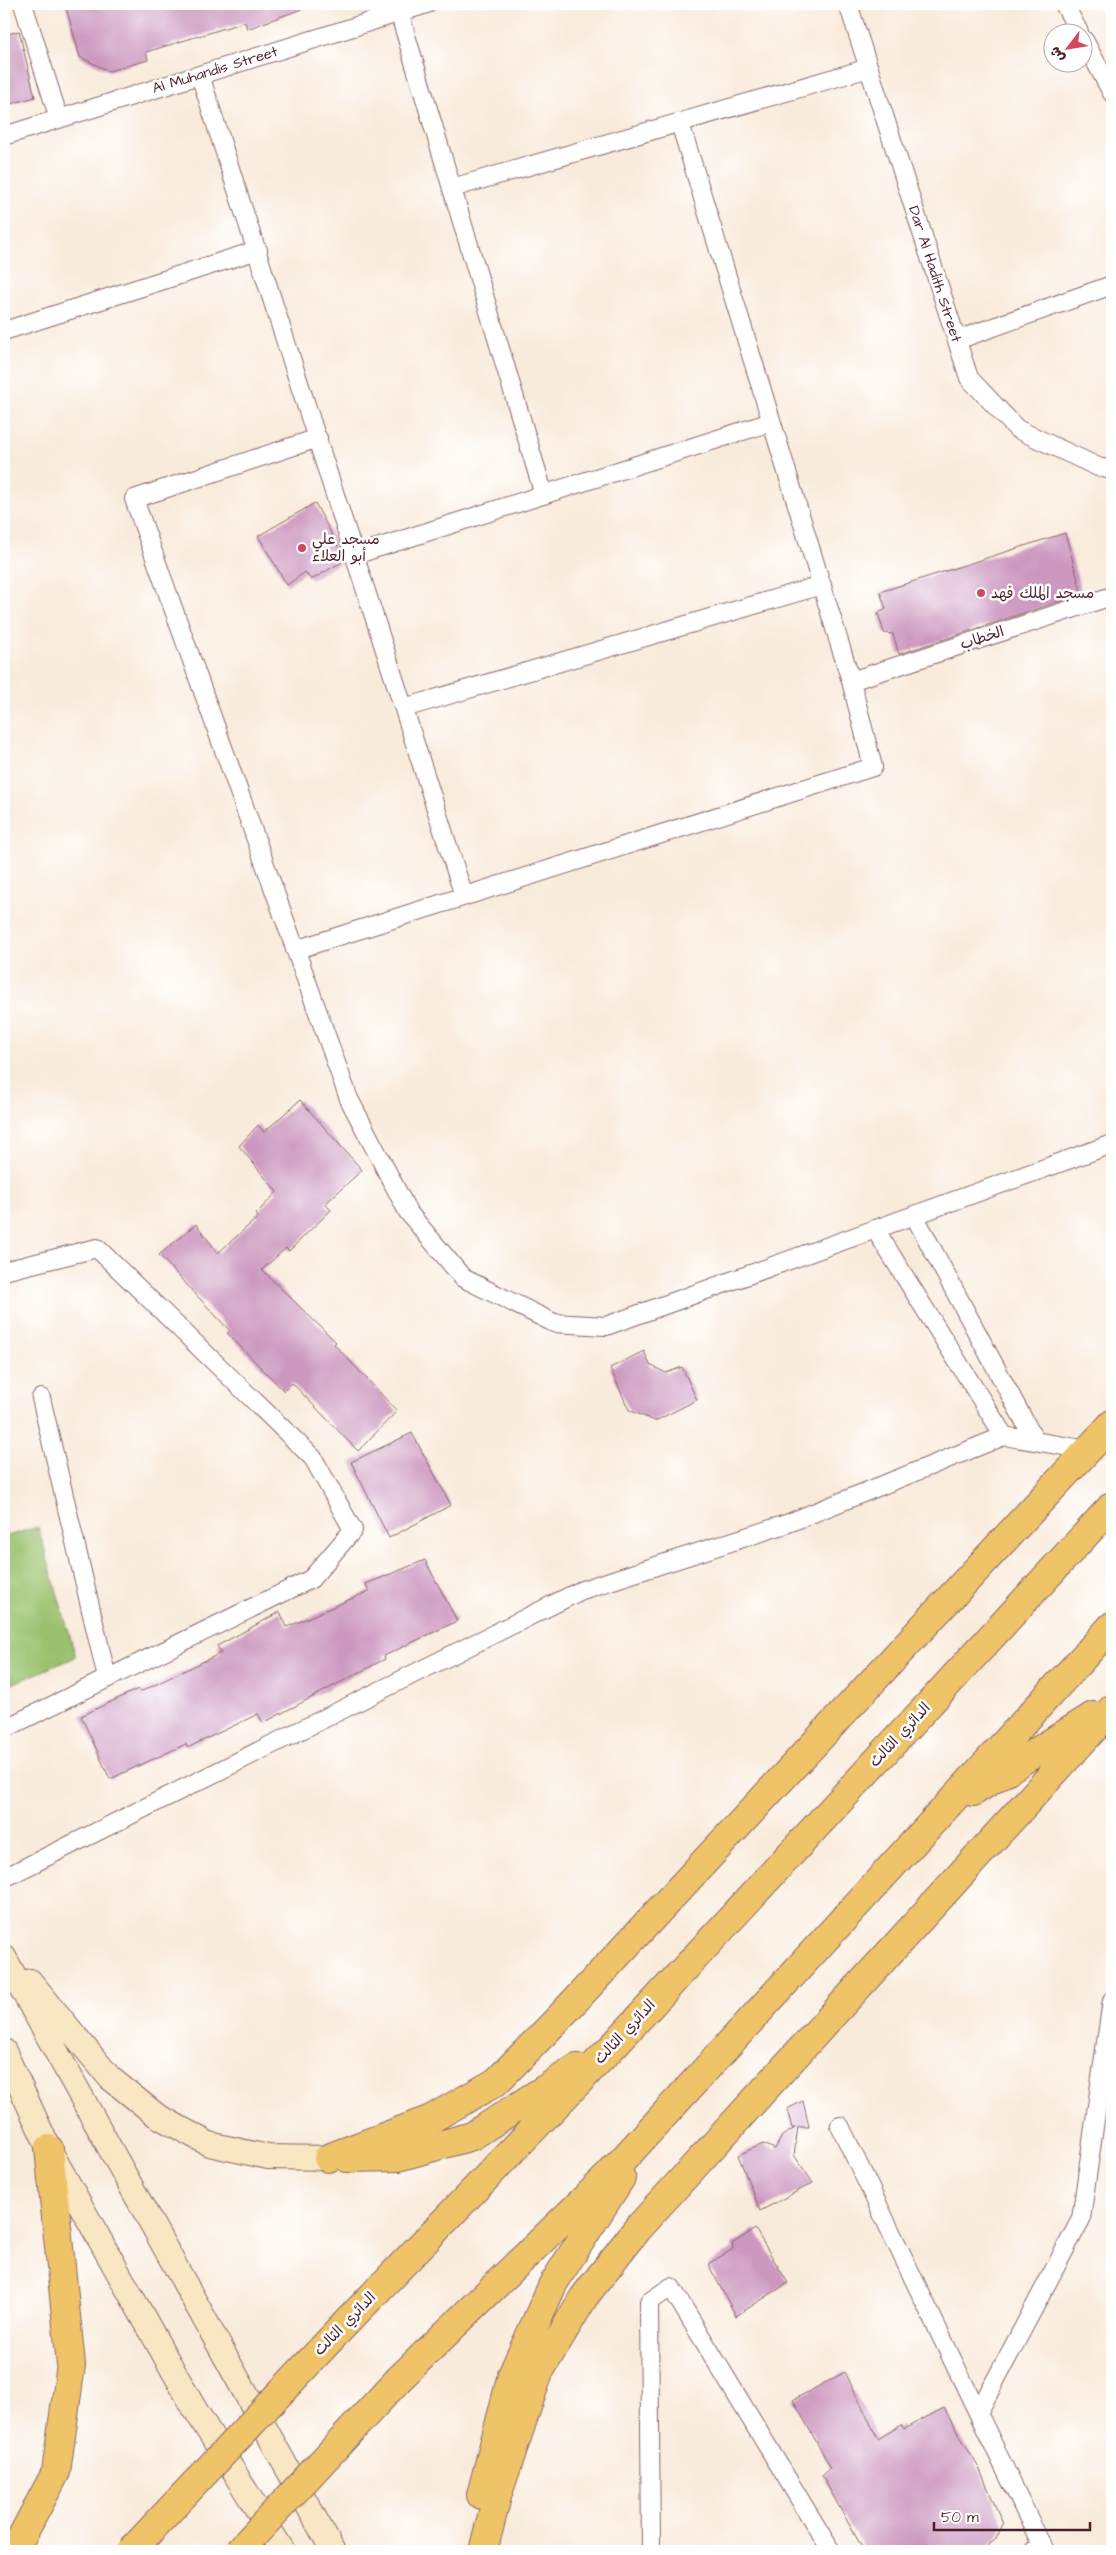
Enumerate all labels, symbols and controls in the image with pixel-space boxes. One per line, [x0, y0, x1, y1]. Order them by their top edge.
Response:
north arrow [1044, 22, 1094, 72]
street label: Al Muhandis Street [150, 41, 280, 99]
text: ش [1045, 42, 1070, 66]
street label: Dar Al Hadith Street [903, 203, 967, 345]
place label: مسجد علي أبو العلاء [312, 529, 380, 567]
marker: مسجد علي أبو العلاء [296, 542, 308, 554]
place label: مسجد الملك فهد [991, 583, 1094, 604]
marker: مسجد الملك فهد [975, 587, 987, 599]
street label: الخطاب [957, 621, 1007, 655]
street label: الدائري الثالث [865, 1698, 935, 1772]
street label: الدائري الثالث [590, 1995, 660, 2069]
street label: الدائري الثالث [309, 2287, 381, 2361]
scale bar [934, 2500, 1090, 2532]
text: 50 m [941, 2507, 979, 2528]

